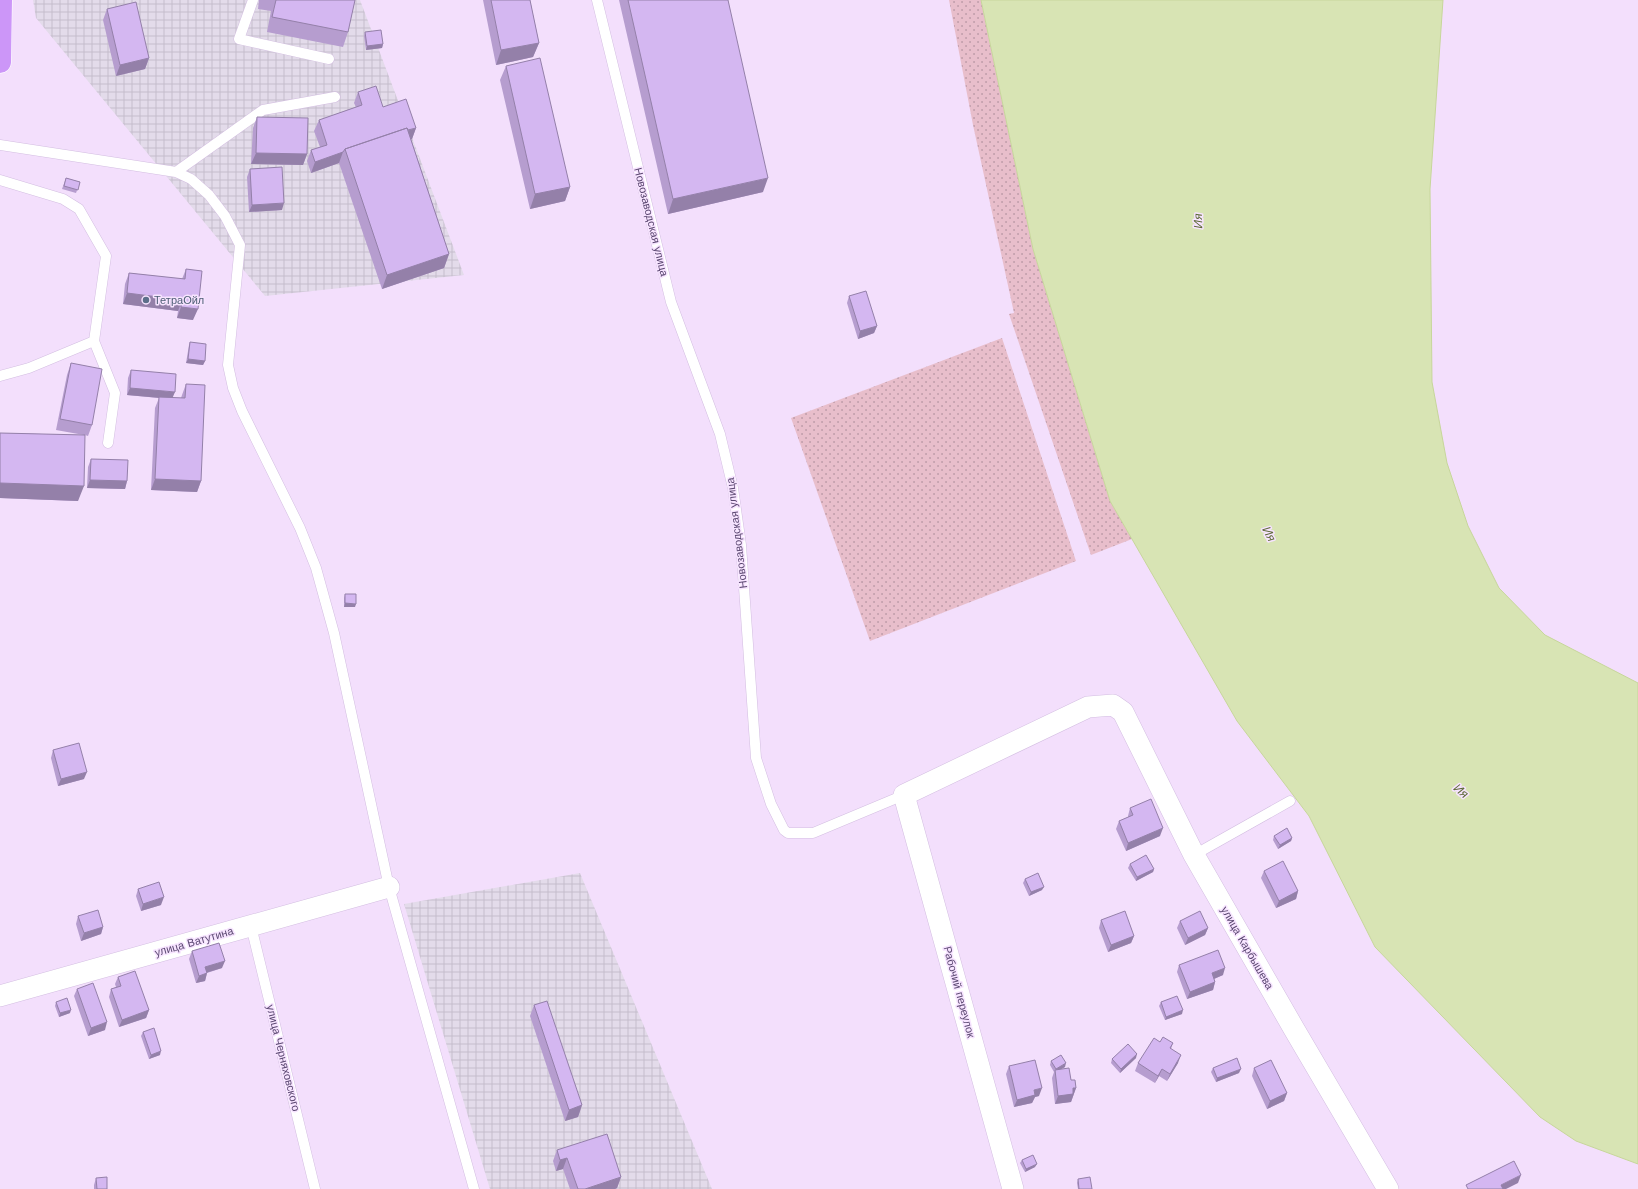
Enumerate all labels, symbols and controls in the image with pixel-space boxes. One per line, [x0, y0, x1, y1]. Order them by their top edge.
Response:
street label: Новозаводская улица [631, 166, 671, 279]
water label: Ия [1191, 213, 1205, 229]
place label: ТетраОйл [154, 294, 204, 307]
marker: ТетраОйл [141, 295, 151, 305]
street label: Новозаводская улица [724, 476, 750, 589]
water label: Ия [1259, 524, 1279, 544]
water label: Ия [1451, 781, 1472, 802]
street label: улица Карбышева [1218, 904, 1276, 993]
street label: улица Ватутина [153, 924, 236, 959]
street label: Рабочий переулок [941, 945, 977, 1039]
street label: улица Черняховского [263, 1003, 303, 1113]

